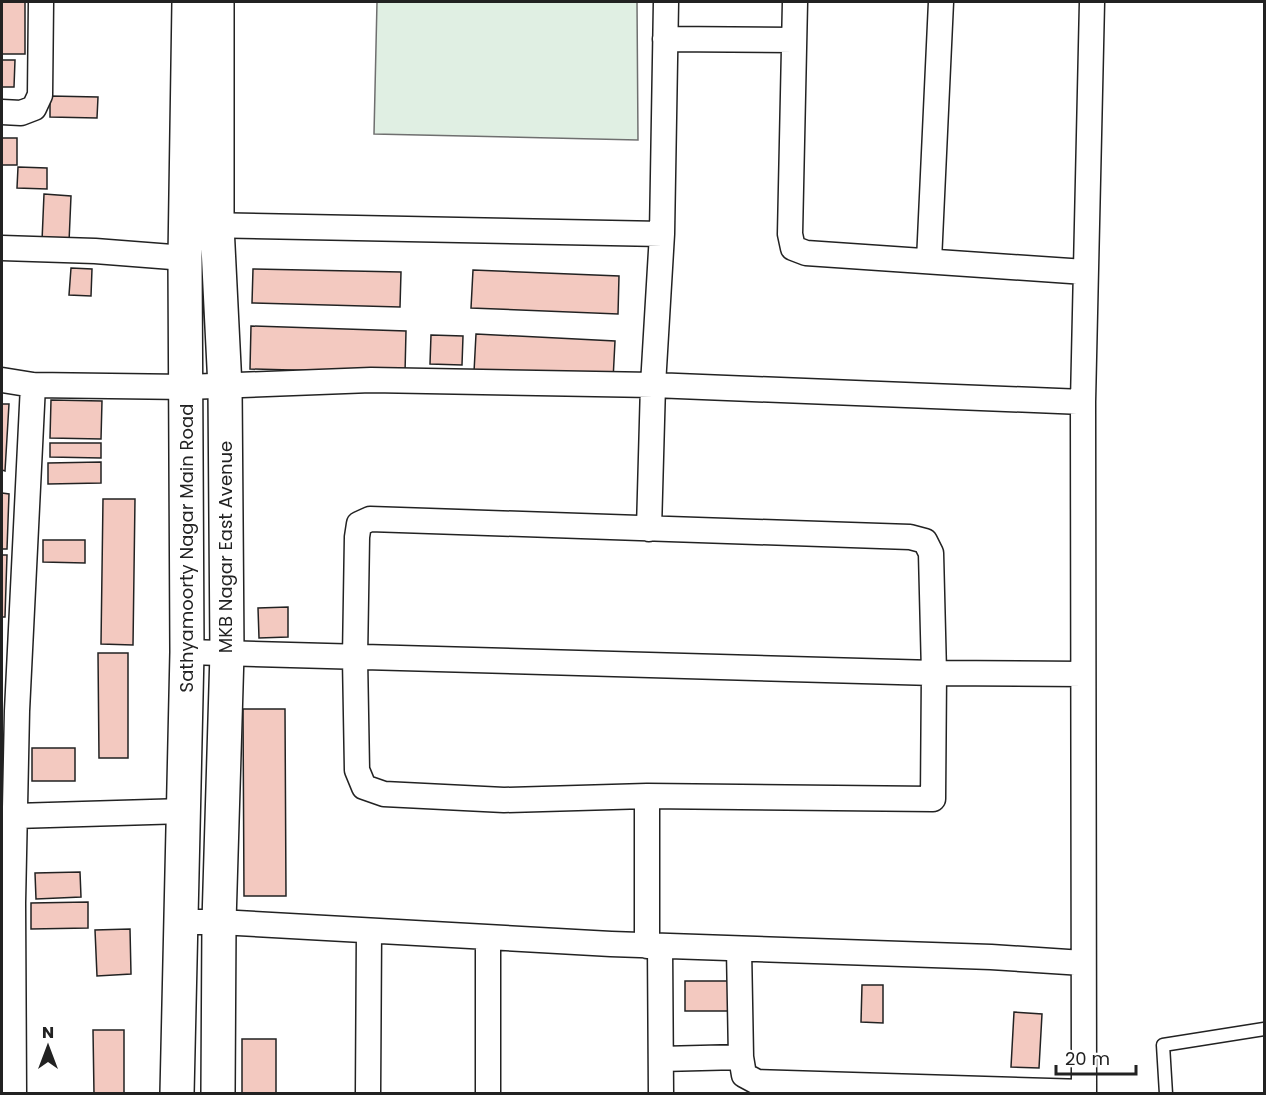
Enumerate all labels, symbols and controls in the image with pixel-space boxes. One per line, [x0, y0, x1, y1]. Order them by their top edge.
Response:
street label: Sathyamoorty Nagar Main Road [174, 404, 199, 692]
street label: MKB Nagar East Avenue [213, 441, 238, 653]
north arrow [18, 1017, 78, 1077]
text: N [42, 1021, 54, 1044]
scale bar [1056, 1038, 1136, 1076]
text: 20 m [1065, 1046, 1110, 1071]

